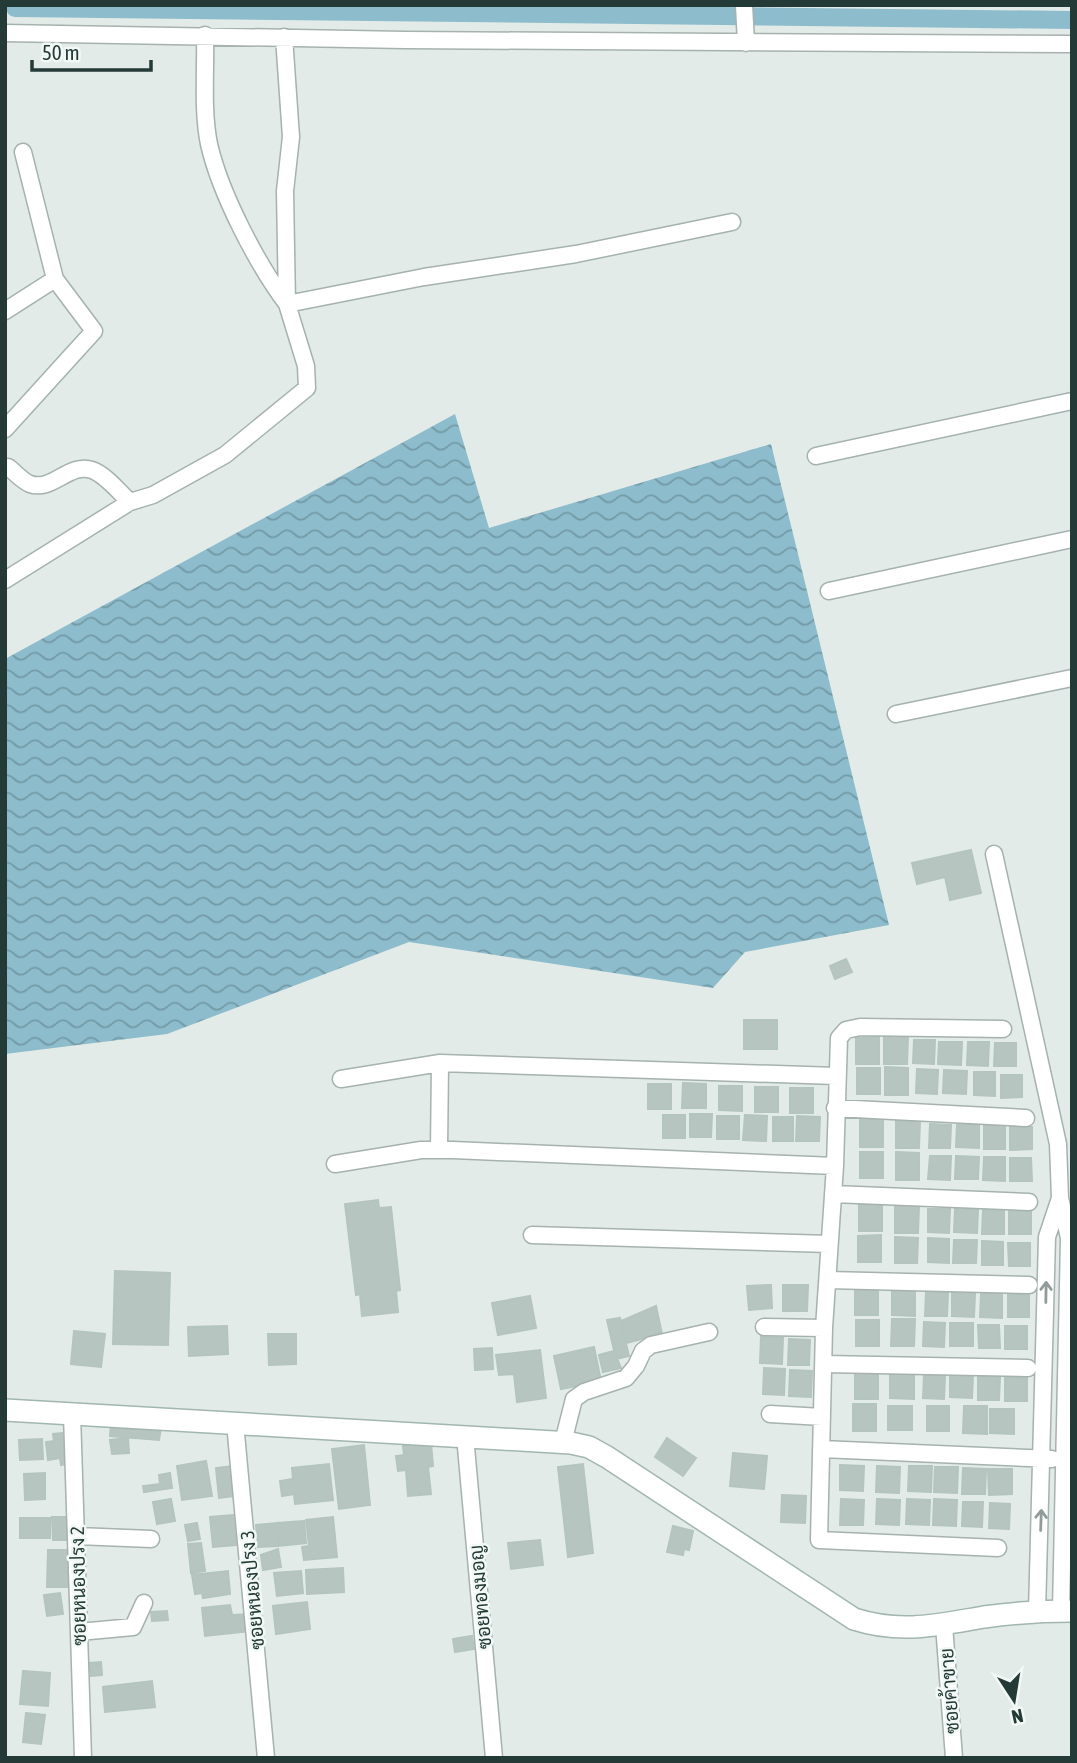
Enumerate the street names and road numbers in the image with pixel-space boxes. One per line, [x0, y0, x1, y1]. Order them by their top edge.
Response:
street label: ซอยหนองปรง 2 [66, 1526, 90, 1646]
street label: ซอยหนองปรง 3 [236, 1530, 268, 1650]
street label: ซอยทองมอญ [464, 1544, 497, 1650]
street label: ซอยค้าขาย [935, 1647, 963, 1735]

